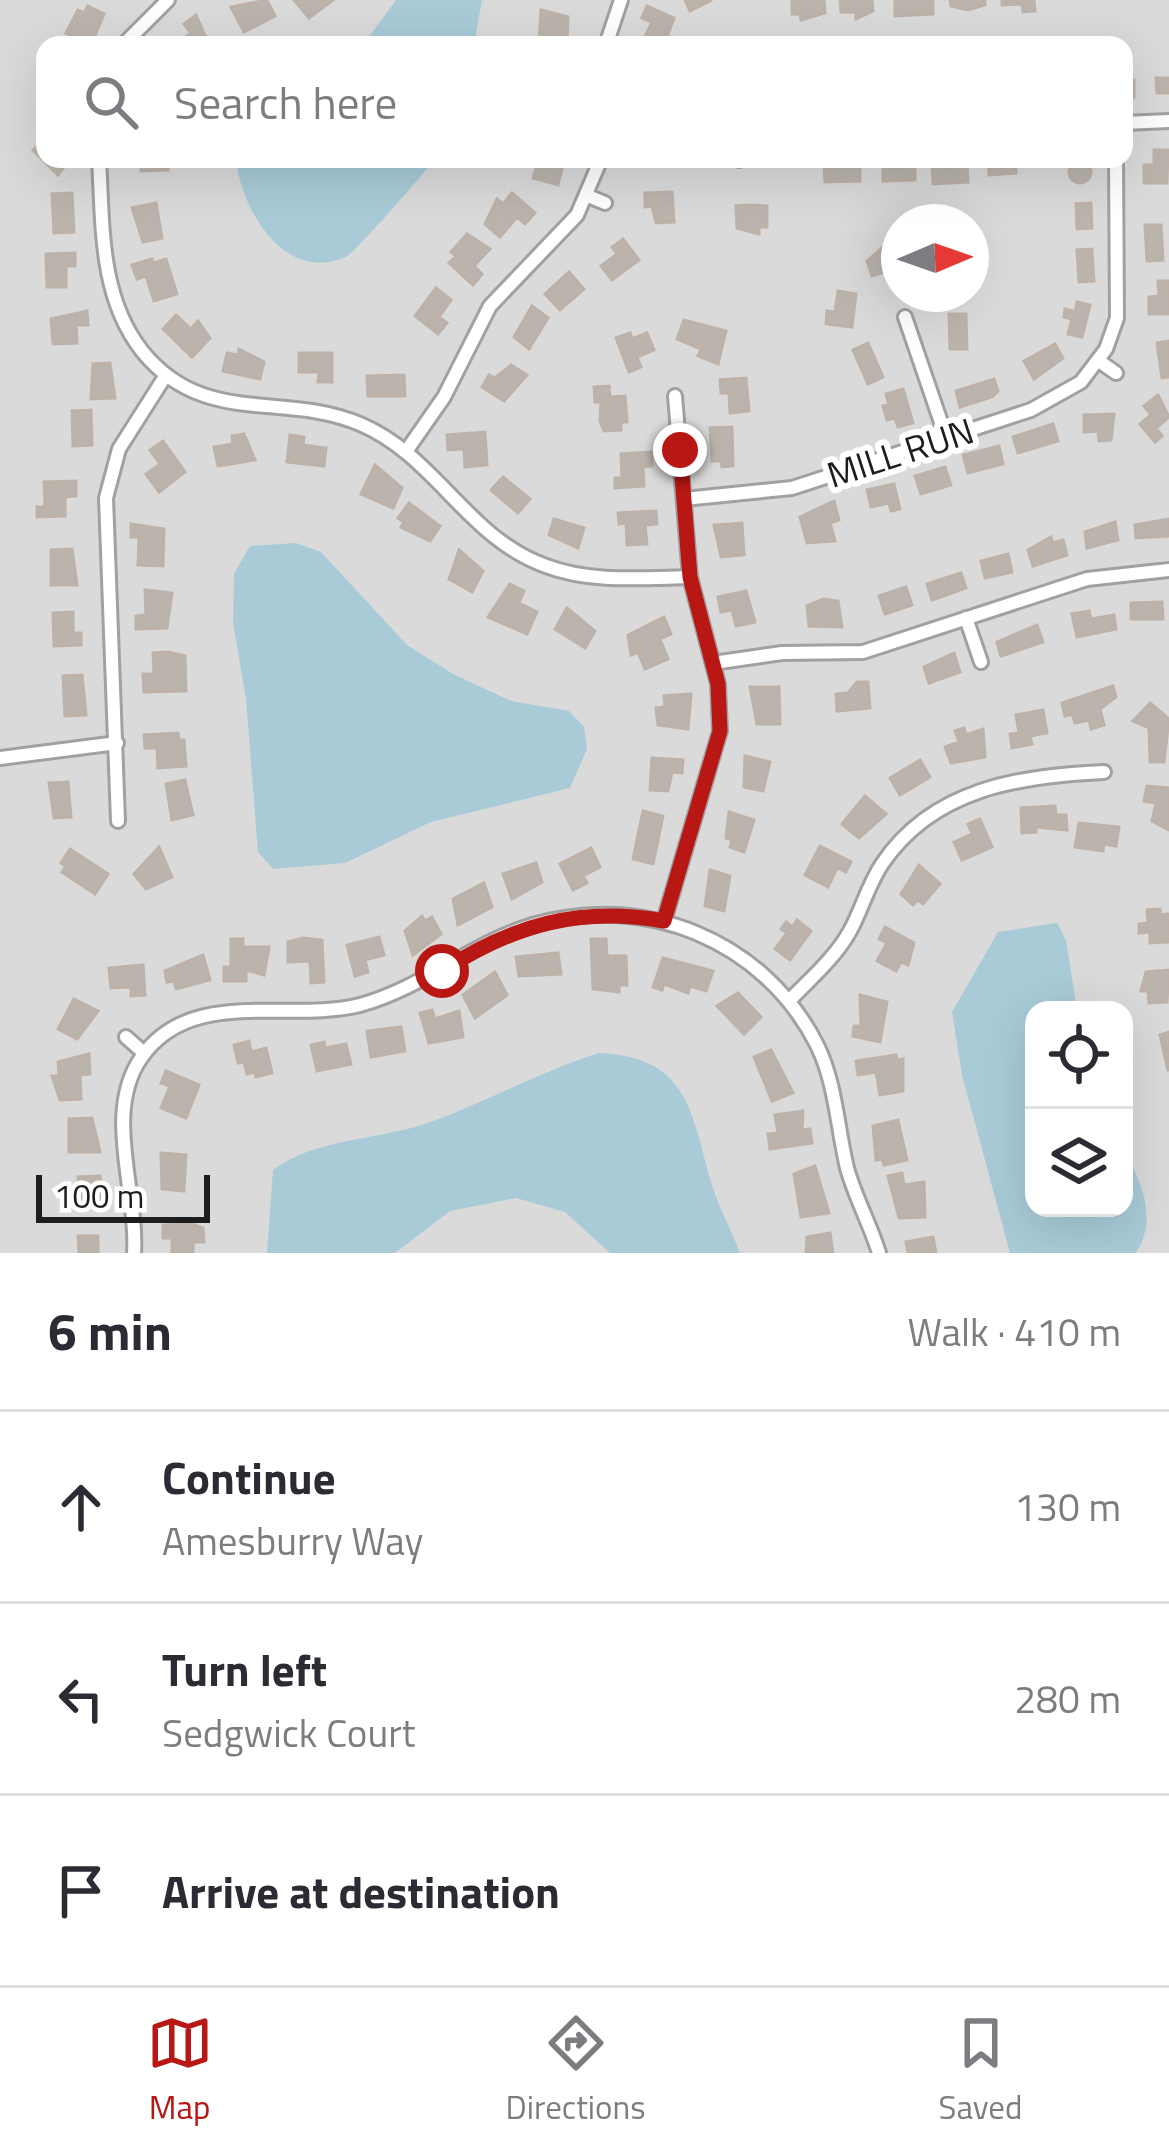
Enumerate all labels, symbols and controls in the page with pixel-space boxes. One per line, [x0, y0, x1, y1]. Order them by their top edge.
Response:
search box [36, 36, 1133, 168]
text: Search here [174, 68, 397, 136]
icon: search [78, 69, 144, 135]
north arrow [881, 204, 989, 312]
street label: MILL RUN [820, 402, 980, 502]
route end [653, 423, 707, 477]
route start [415, 944, 469, 998]
map controls [1025, 1001, 1133, 1217]
button: locate [1025, 1001, 1133, 1109]
button: layers [1025, 1109, 1133, 1217]
scale bar [36, 1169, 210, 1222]
text: 100 m [54, 1171, 144, 1221]
text: 6 min [48, 1292, 172, 1370]
text: Walk · 410 m [907, 1302, 1121, 1361]
text: Continue [162, 1443, 336, 1511]
icon: ahead [48, 1474, 114, 1540]
text: 130 m [1014, 1477, 1121, 1536]
text: Amesburry Way [162, 1511, 423, 1570]
text: Turn left [162, 1635, 327, 1703]
icon: left [48, 1666, 114, 1732]
text: 280 m [1014, 1669, 1121, 1728]
text: Sedgwick Court [162, 1703, 415, 1762]
text: Arrive at destination [162, 1857, 560, 1925]
icon: arrive [48, 1858, 114, 1924]
tab: Map [147, 2010, 213, 2132]
tab: Directions [506, 2010, 646, 2132]
tab: Saved [939, 2010, 1022, 2132]

